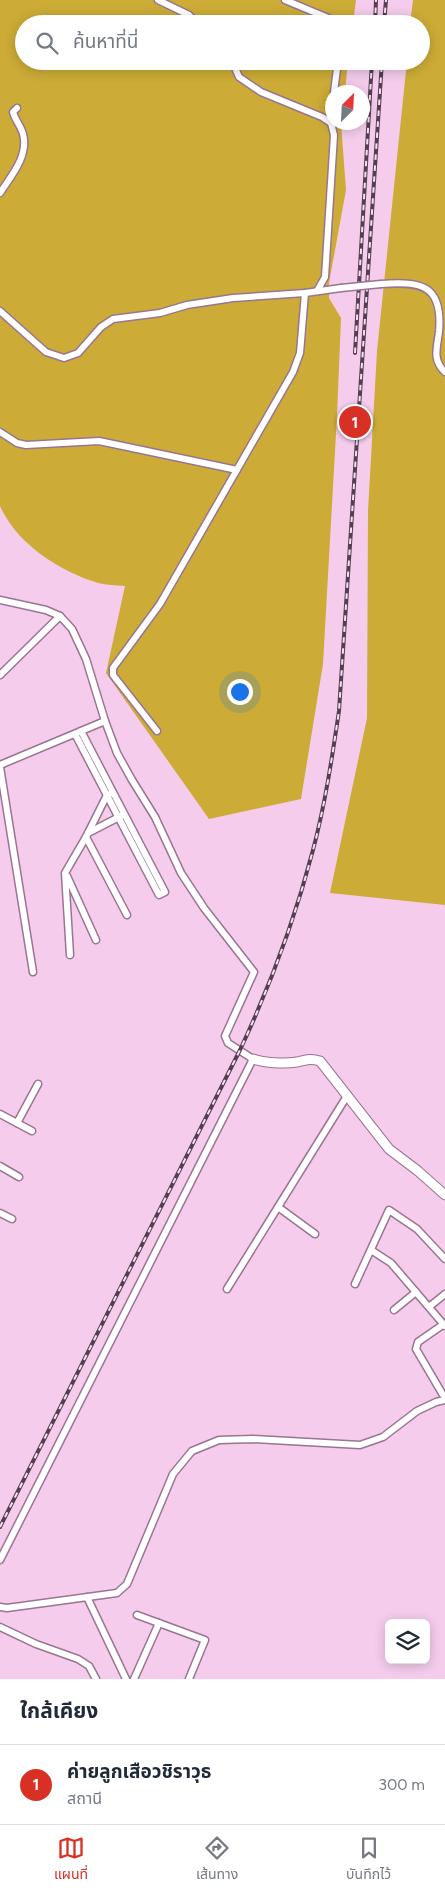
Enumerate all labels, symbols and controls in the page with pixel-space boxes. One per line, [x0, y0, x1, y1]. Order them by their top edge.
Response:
search box [15, 15, 430, 70]
icon: search [33, 29, 61, 57]
text: ค้นหาที่นี่ [73, 30, 138, 53]
north arrow [325, 85, 370, 130]
pin: 1 [339, 403, 371, 441]
your location [227, 679, 253, 705]
map controls [385, 1619, 430, 1664]
button: layers [385, 1619, 430, 1664]
text: ใกล้เคียง [20, 1698, 98, 1723]
text: ค่ายลูกเสือวชิราวุธ [67, 1760, 211, 1783]
text: 1 [33, 1775, 39, 1794]
text: 300 m [378, 1775, 425, 1794]
text: สถานี [67, 1789, 102, 1808]
tab: แผนที่ [54, 1834, 88, 1885]
tab: เส้นทาง [196, 1834, 238, 1885]
tab: บันทึกไว้ [346, 1834, 391, 1885]

